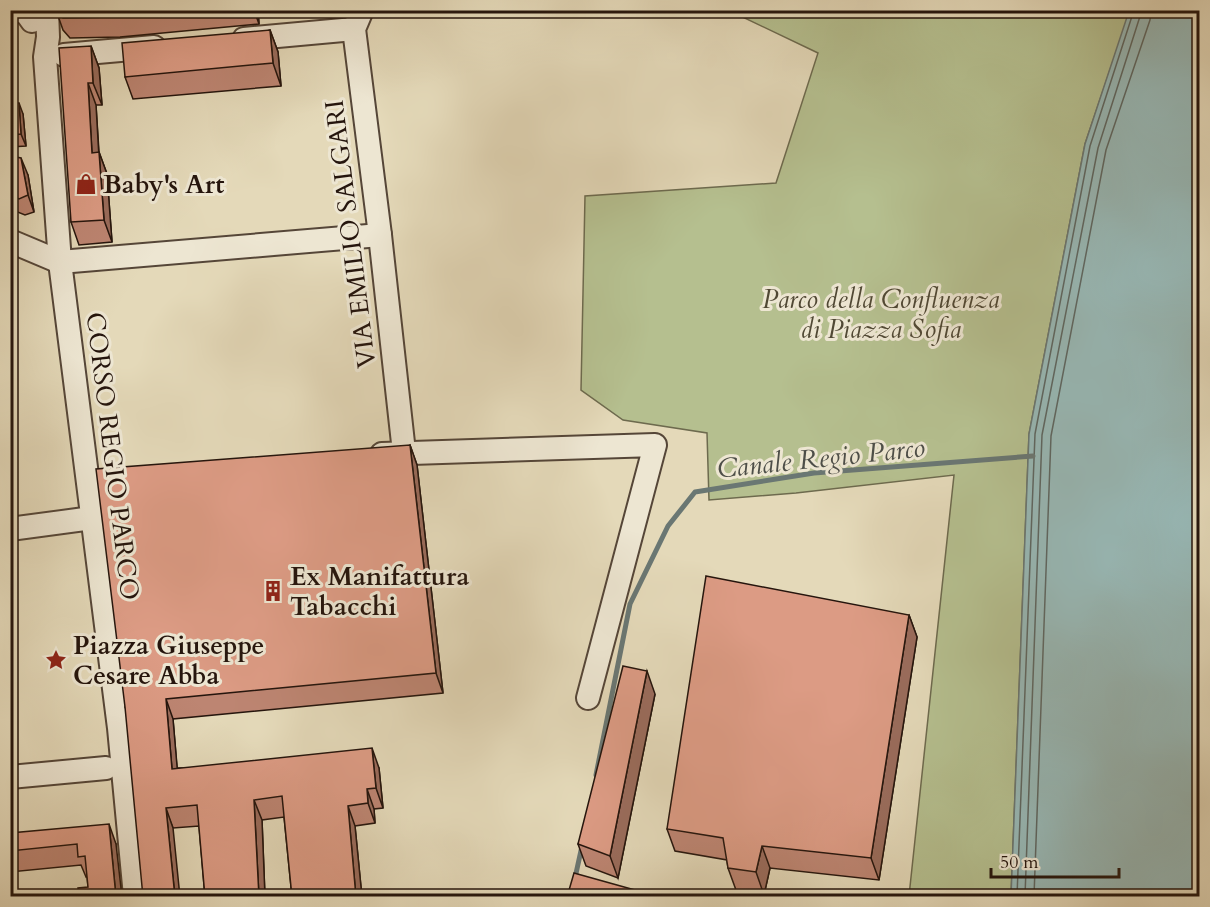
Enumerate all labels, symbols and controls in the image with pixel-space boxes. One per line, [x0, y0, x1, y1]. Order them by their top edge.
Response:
street label: VIA EMILIO SALGARI [317, 98, 384, 370]
place label: Baby's Art [103, 167, 224, 202]
shop icon: Baby's Art [74, 172, 98, 196]
park label: Parco della Confluenza di Piazza Sofia [762, 282, 1000, 347]
street label: CORSO REGIO PARCO [77, 310, 148, 602]
water label: Canale Regio Parco [715, 429, 927, 488]
place label: Ex Manifattura Tabacchi [290, 559, 470, 624]
building icon: Ex Manifattura Tabacchi [261, 579, 285, 603]
place label: Piazza Giuseppe Cesare Abba [73, 628, 264, 693]
place icon: Piazza Giuseppe Cesare Abba [44, 648, 68, 672]
scale bar [991, 841, 1118, 879]
text: 50 m [1000, 850, 1039, 875]

